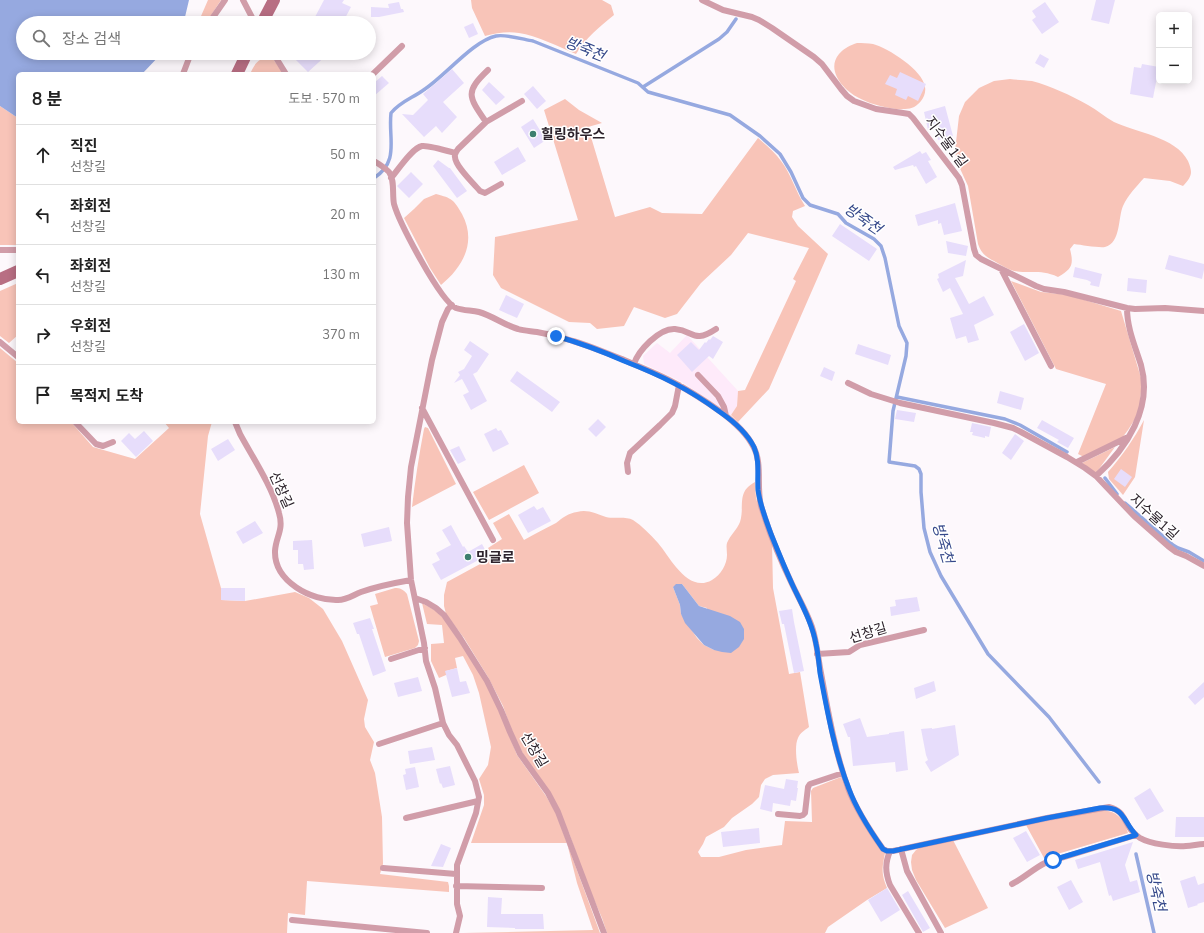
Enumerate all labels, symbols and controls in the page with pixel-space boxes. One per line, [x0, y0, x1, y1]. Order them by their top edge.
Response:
map controls [1156, 12, 1192, 84]
button: + [1156, 12, 1192, 48]
search box [16, 16, 376, 60]
icon: search [30, 27, 52, 49]
text: 장소 검색 [62, 29, 121, 49]
water label: 방죽천 [562, 32, 610, 67]
button: − [1156, 48, 1192, 84]
text: 8 분 [32, 88, 62, 111]
text: 도보 · 570 m [289, 90, 360, 108]
street label: 지수물1길 [920, 112, 972, 172]
place label: 힐링하우스 [541, 125, 606, 144]
marker: 힐링하우스 [528, 129, 538, 139]
text: 직진 [70, 136, 98, 156]
icon: ahead [32, 144, 54, 166]
text: 50 m [330, 146, 360, 164]
text: 선창길 [70, 158, 106, 176]
text: 좌회전 [70, 196, 111, 216]
water label: 방죽천 [840, 199, 887, 240]
icon: left [32, 204, 54, 226]
text: 20 m [330, 206, 360, 224]
text: 선창길 [70, 218, 106, 236]
text: 좌회전 [70, 256, 111, 276]
icon: left [32, 264, 54, 286]
text: 130 m [322, 266, 360, 284]
text: 선창길 [70, 278, 106, 296]
text: 우회전 [70, 316, 111, 336]
icon: right [32, 324, 54, 346]
text: 370 m [322, 326, 360, 344]
route end [547, 327, 565, 345]
text: 선창길 [70, 338, 106, 356]
icon: arrive [32, 384, 54, 406]
text: 목적지 도착 [70, 386, 143, 406]
street label: 선창길 [264, 468, 298, 512]
street label: 지수물1길 [1125, 490, 1183, 544]
water label: 방죽천 [928, 520, 959, 568]
place label: 밍글로 [476, 548, 515, 567]
marker: 밍글로 [463, 552, 473, 562]
street label: 선창길 [847, 618, 889, 648]
street label: 선창길 [516, 729, 552, 771]
route start [1044, 851, 1062, 869]
water label: 방죽천 [1142, 869, 1171, 916]

